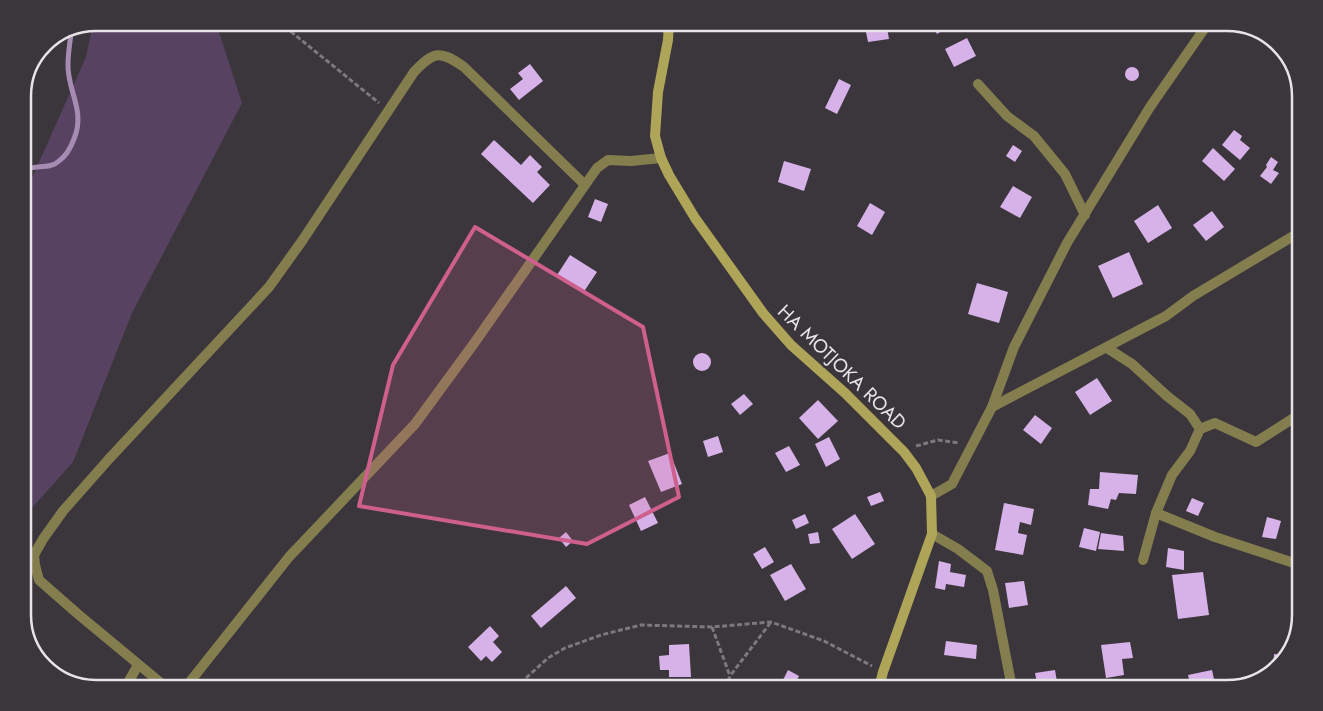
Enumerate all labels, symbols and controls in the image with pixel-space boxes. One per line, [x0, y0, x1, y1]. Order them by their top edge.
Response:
street label: HA MOTJOKA ROAD [772, 298, 912, 436]

